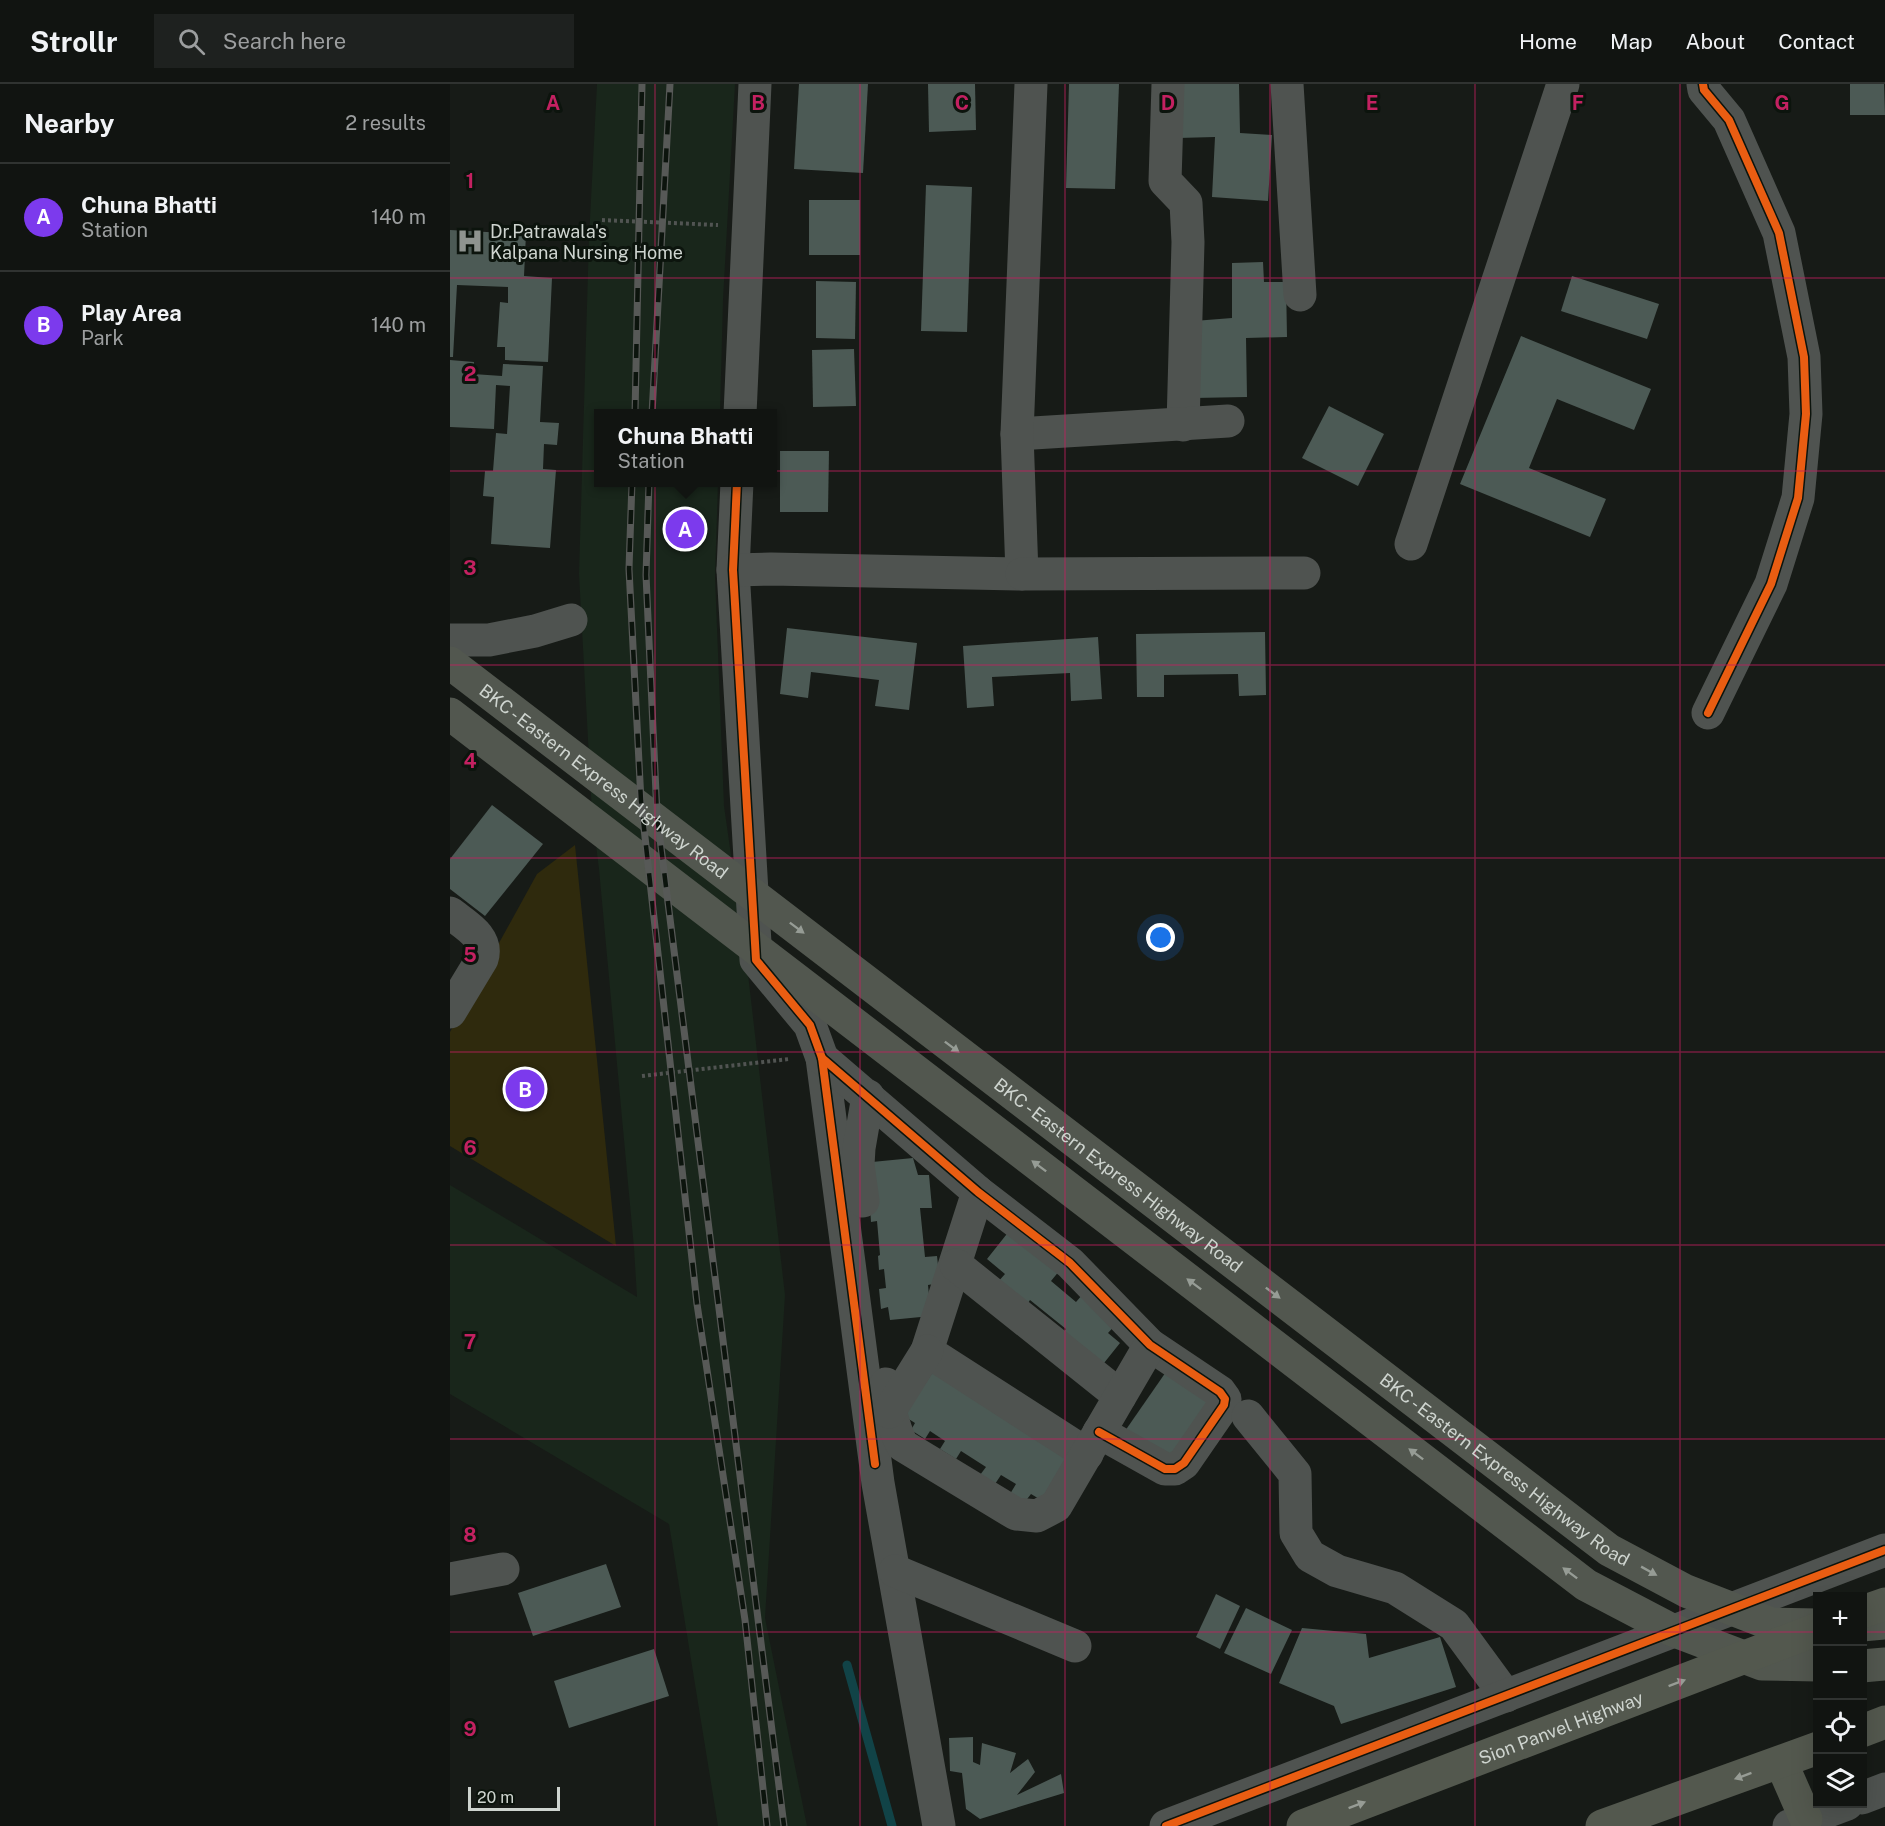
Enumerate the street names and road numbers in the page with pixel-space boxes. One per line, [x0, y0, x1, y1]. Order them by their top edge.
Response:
street label: BKC - Eastern Express Highway Road [476, 679, 732, 883]
street label: BKC - Eastern Express Highway Road [990, 1073, 1247, 1276]
street label: BKC - Eastern Express Highway Road [1376, 1368, 1633, 1570]
street label: Sion Panvel Highway [1476, 1686, 1646, 1768]

